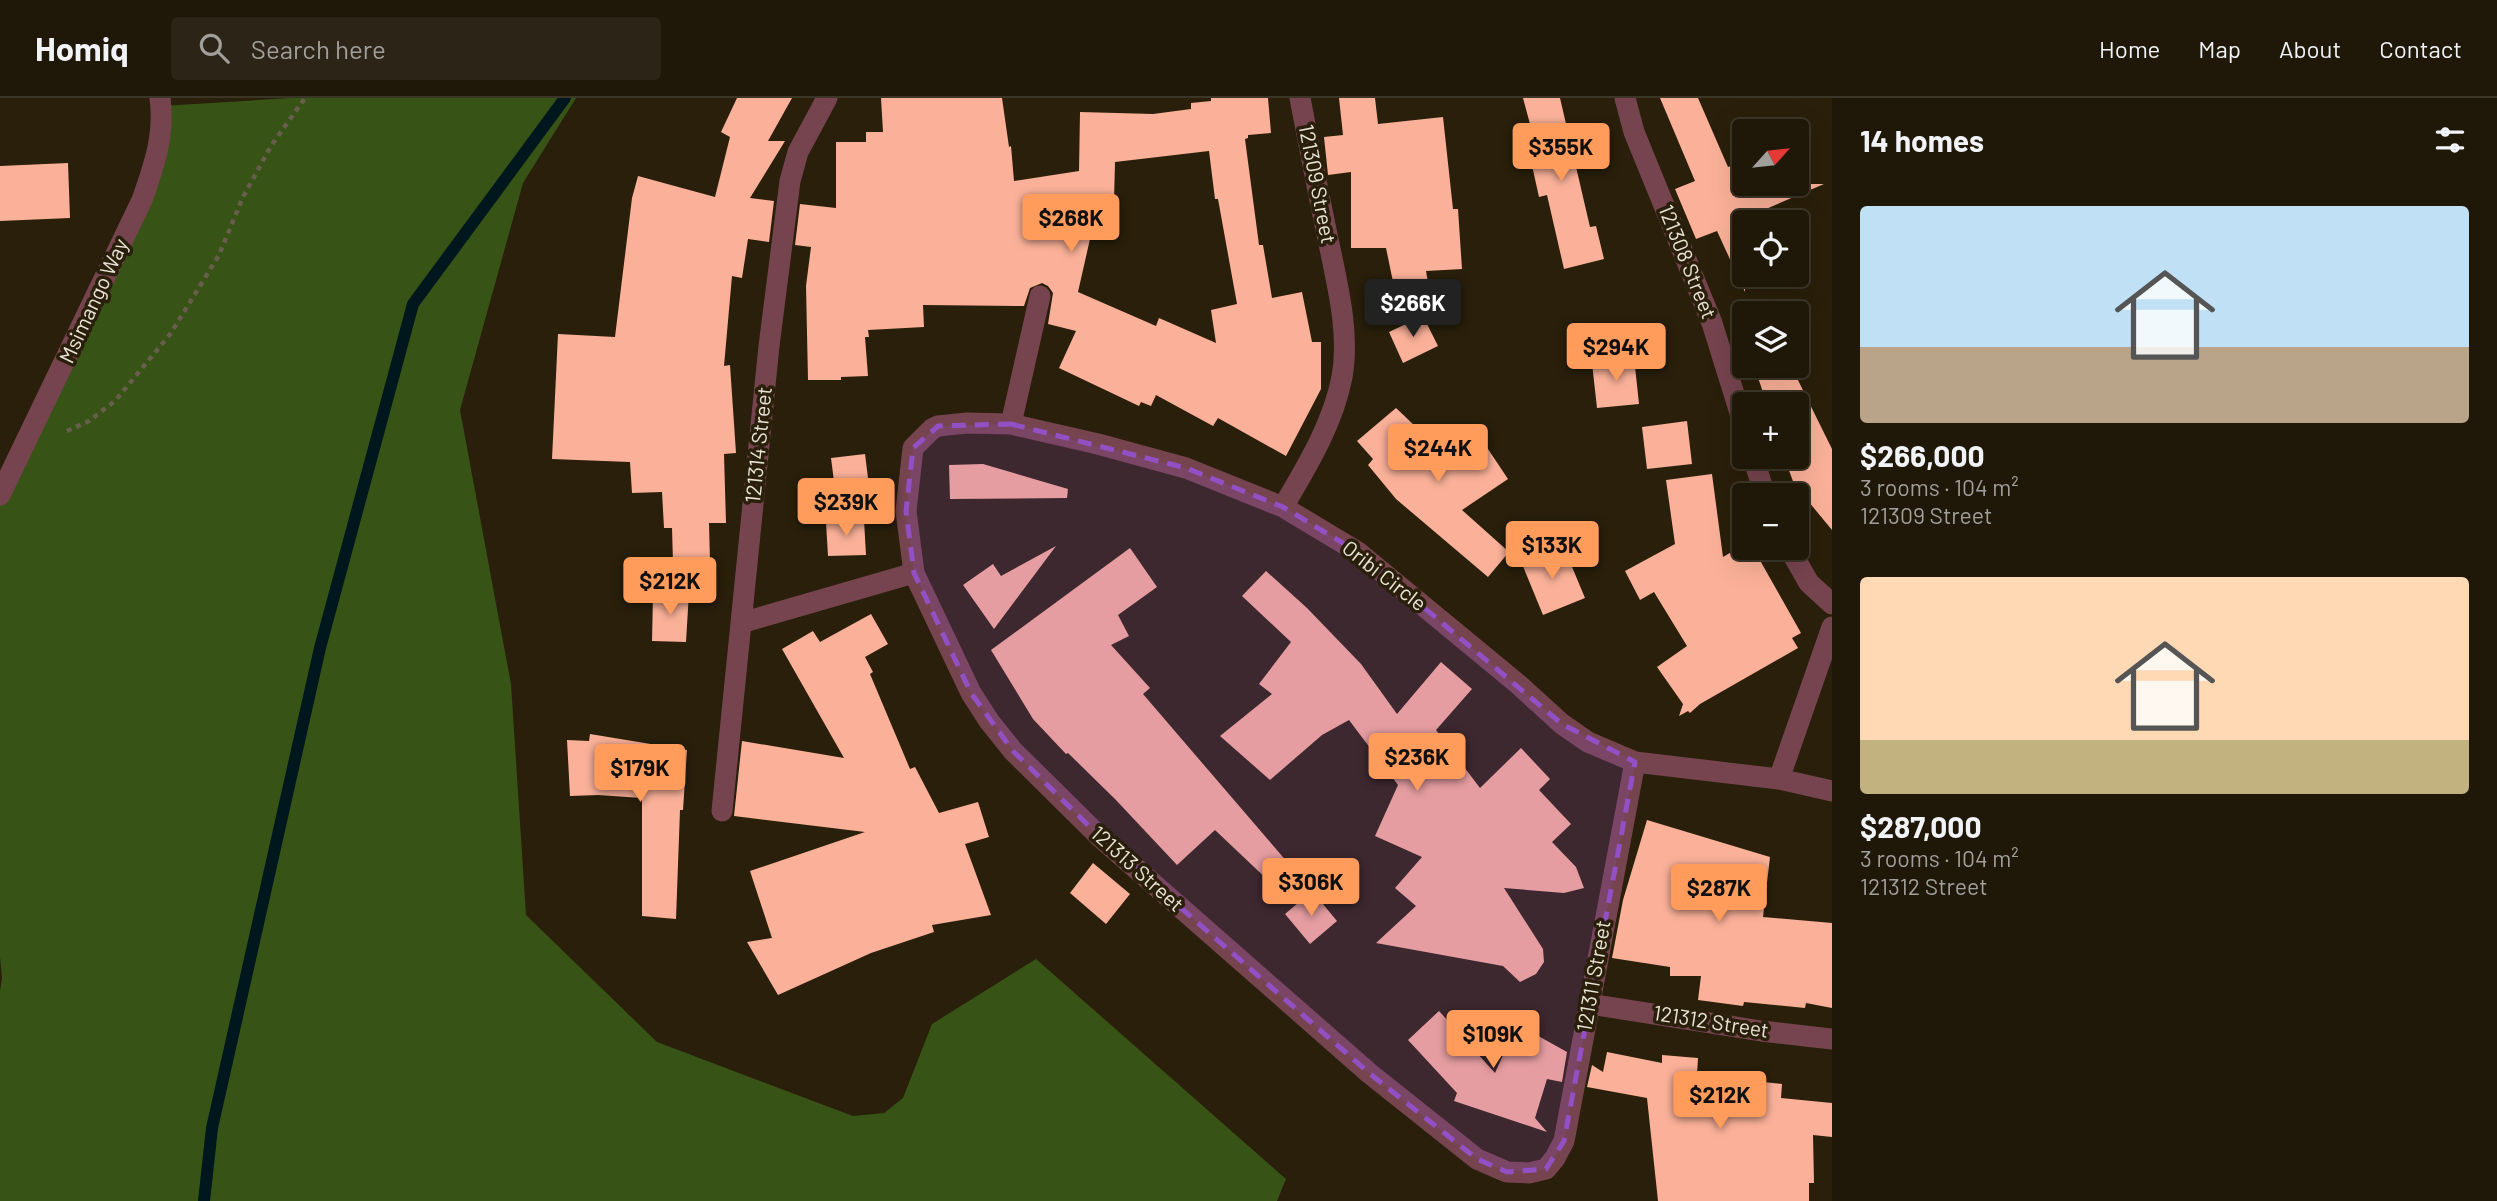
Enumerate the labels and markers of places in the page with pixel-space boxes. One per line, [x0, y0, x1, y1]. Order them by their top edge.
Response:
pin: $355K [1512, 123, 1610, 183]
pin: $268K [1022, 194, 1120, 254]
pin: $266K [1364, 280, 1462, 339]
pin: $294K [1567, 324, 1665, 383]
pin: $244K [1389, 424, 1487, 484]
pin: $239K [797, 478, 895, 538]
pin: $133K [1503, 522, 1601, 581]
pin: $212K [621, 558, 719, 617]
pin: $236K [1368, 734, 1466, 793]
pin: $179K [591, 744, 689, 804]
pin: $306K [1262, 858, 1360, 918]
pin: $287K [1670, 864, 1768, 924]
pin: $109K [1444, 1010, 1542, 1070]
pin: $212K [1671, 1072, 1769, 1131]

